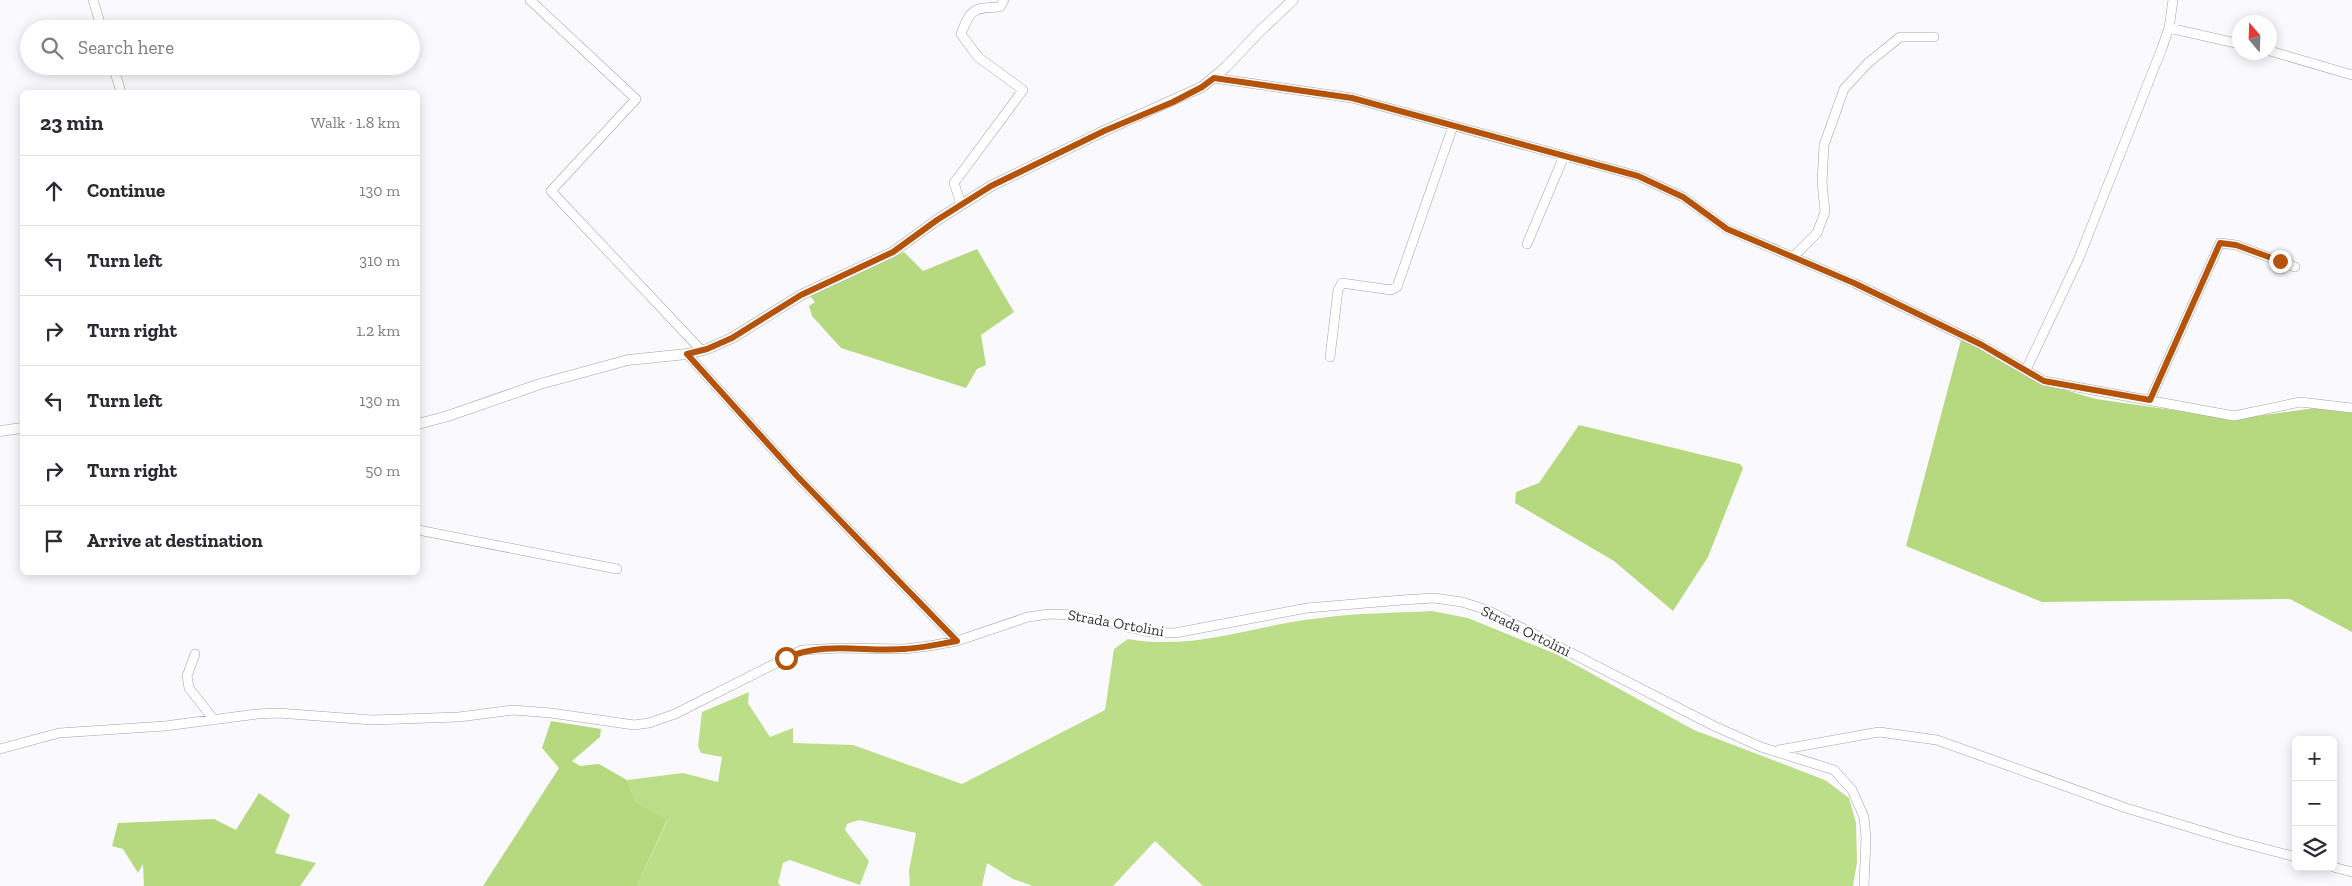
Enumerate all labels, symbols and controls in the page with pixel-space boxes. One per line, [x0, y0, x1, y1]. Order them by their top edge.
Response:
north arrow [2232, 15, 2277, 60]
search box [20, 20, 420, 75]
icon: search [38, 34, 66, 62]
text: Search here [78, 36, 174, 59]
text: 23 min [40, 110, 104, 135]
text: Walk · 1.8 km [311, 113, 400, 132]
icon: ahead [40, 177, 68, 205]
text: Continue [87, 179, 165, 202]
text: 130 m [359, 181, 400, 200]
icon: left [40, 247, 68, 275]
text: Turn left [87, 249, 162, 272]
route end [2269, 250, 2292, 273]
text: 310 m [359, 251, 400, 270]
icon: right [40, 317, 68, 345]
text: Turn right [87, 319, 177, 342]
text: 1.2 km [356, 321, 400, 340]
icon: left [40, 387, 68, 415]
text: Turn left [87, 389, 162, 412]
text: 130 m [359, 391, 400, 410]
icon: right [40, 457, 68, 485]
text: Turn right [87, 459, 177, 482]
text: 50 m [365, 461, 400, 480]
icon: arrive [40, 527, 68, 555]
text: Arrive at destination [87, 529, 263, 552]
street label: Strada Ortolini [1478, 602, 1574, 660]
street label: Strada Ortolini [1066, 606, 1166, 640]
route start [775, 647, 798, 670]
map controls [2292, 736, 2337, 871]
button: + [2292, 736, 2337, 781]
button: − [2292, 781, 2337, 826]
button: layers [2292, 826, 2337, 871]

